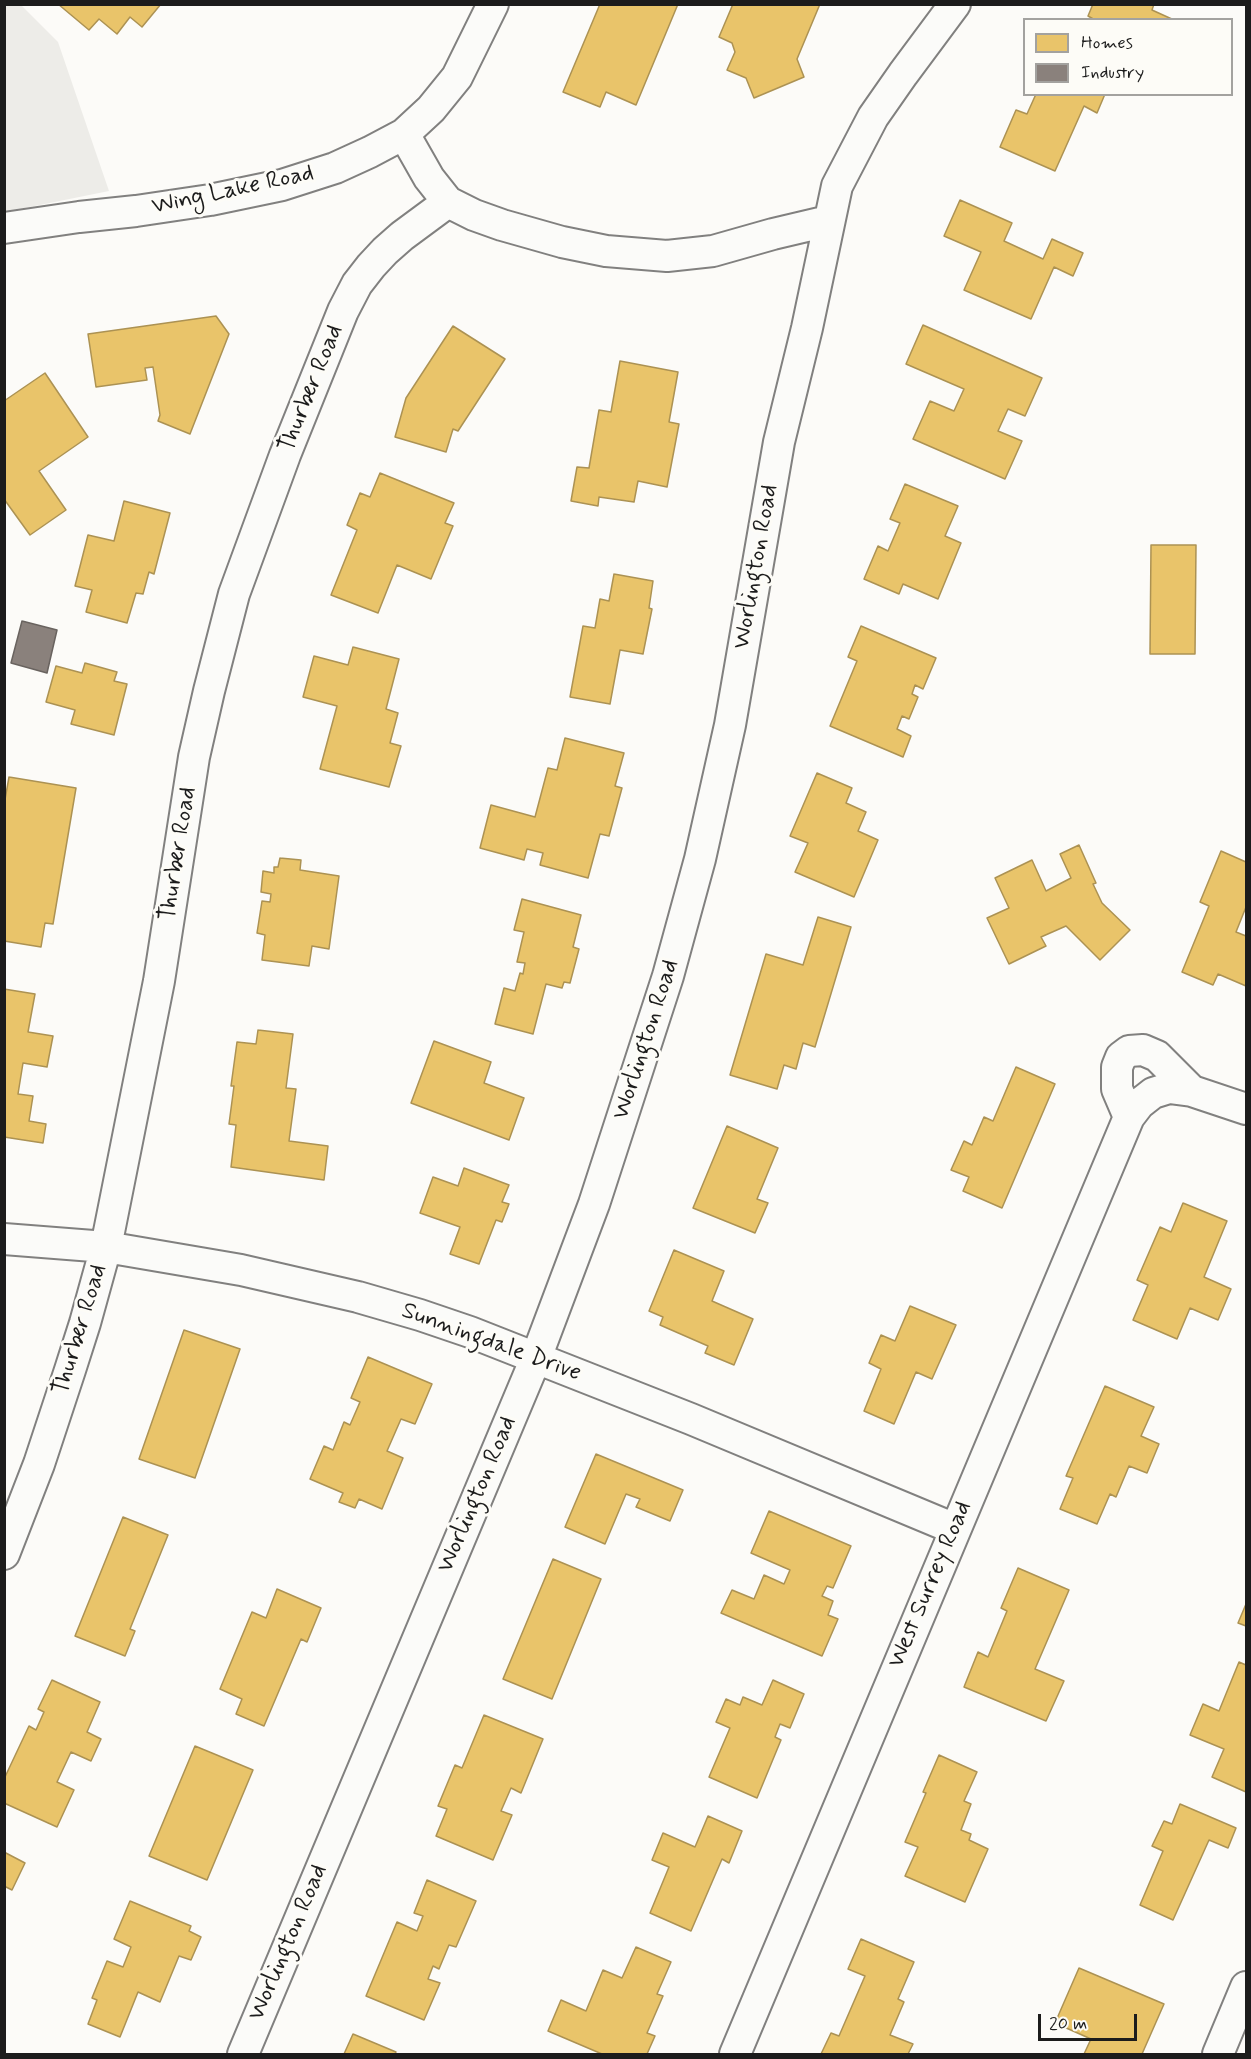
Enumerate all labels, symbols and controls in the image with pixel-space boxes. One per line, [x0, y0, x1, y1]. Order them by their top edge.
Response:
legend [1023, 18, 1233, 96]
text: Homes [1081, 31, 1133, 55]
text: Industry [1081, 61, 1144, 85]
street label: Wing Lake Road [149, 160, 317, 222]
street label: Thurber Road [273, 321, 351, 457]
street label: Worlington Road [728, 482, 786, 652]
street label: Thurber Road [154, 785, 204, 923]
street label: Worlington Road [608, 956, 686, 1124]
street label: Thurber Road [47, 1261, 115, 1399]
street label: Sunningdale Drive [397, 1297, 585, 1389]
street label: Worlington Road [432, 1413, 524, 1577]
street label: West Surrey Road [883, 1497, 979, 1673]
street label: Worlington Road [243, 1861, 335, 2025]
scale bar [1041, 2002, 1140, 2040]
text: 20 m [1049, 2012, 1087, 2036]

